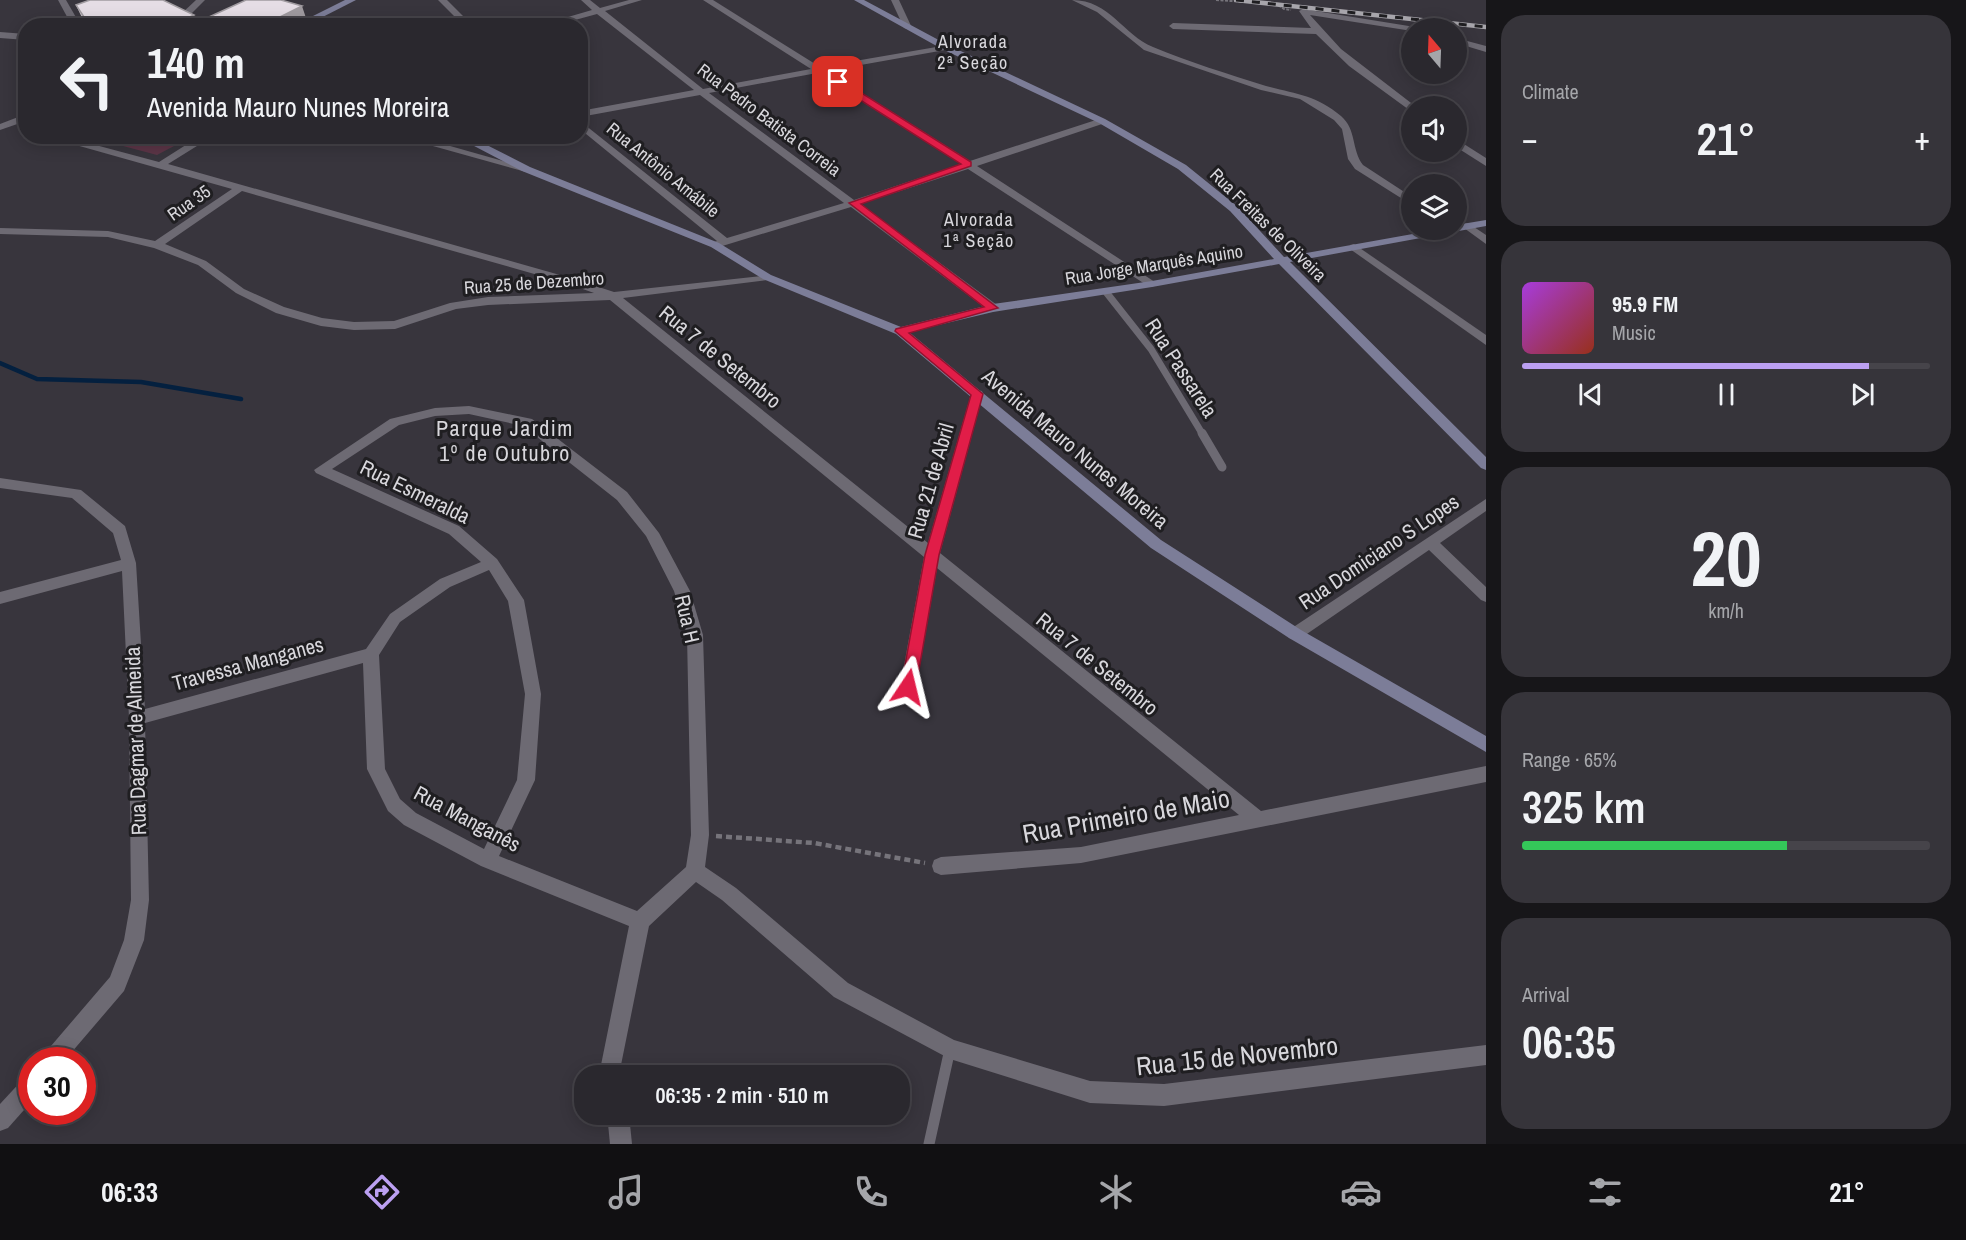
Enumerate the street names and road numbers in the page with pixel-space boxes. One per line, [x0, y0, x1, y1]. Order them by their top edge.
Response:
street label: Rua Pedro Batista Correia [692, 57, 846, 182]
street label: Rua Antônio Amábile [602, 116, 725, 223]
street label: Rua Freitas de Oliveira [1204, 162, 1332, 287]
street label: Rua 35 [162, 179, 215, 226]
street label: Rua Jorge Marquês Aquino [1063, 238, 1245, 291]
street label: Rua 25 de Dezembro [463, 265, 605, 300]
street label: Rua 7 de Setembro [653, 298, 787, 415]
street label: Rua Passarela [1138, 312, 1225, 423]
street label: Avenida Mauro Nunes Moreira [975, 361, 1175, 536]
street label: Rua 21 de Abril [900, 420, 961, 542]
street label: Rua Esmeralda [356, 453, 475, 531]
street label: Rua Domiciano S Lopes [1293, 487, 1465, 616]
street label: Rua H [668, 592, 707, 646]
street label: Rua 7 de Setembro [1030, 605, 1164, 722]
street label: Travessa Manganes [169, 629, 327, 698]
street label: Rua Dagmar de Almeida [118, 646, 153, 836]
street label: Rua Manganês [409, 778, 526, 859]
street label: Rua Primeiro de Maio [1020, 780, 1232, 851]
street label: Rua 15 de Novembro [1134, 1028, 1340, 1083]

